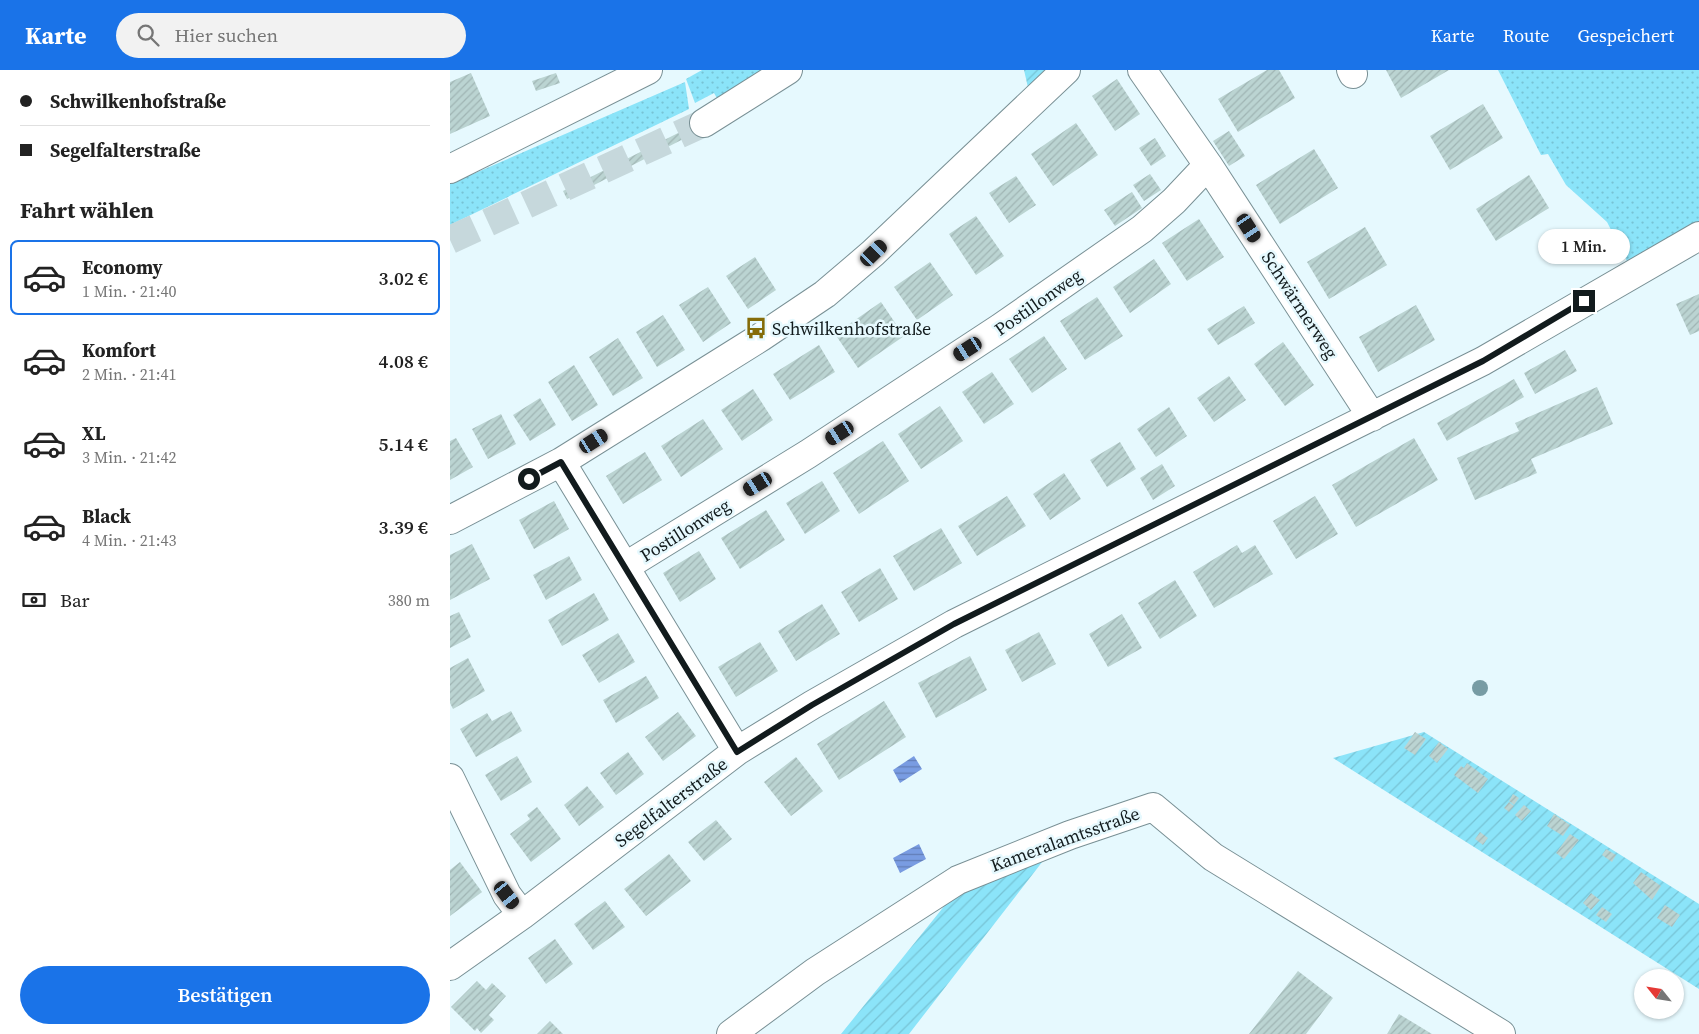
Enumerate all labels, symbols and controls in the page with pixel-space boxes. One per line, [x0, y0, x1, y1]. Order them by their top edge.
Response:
search box [116, 13, 466, 58]
text: Karte [25, 19, 86, 52]
icon: search [134, 21, 162, 49]
text: Hier suchen [174, 22, 278, 48]
text: Karte [1431, 23, 1475, 48]
text: Route [1503, 23, 1549, 48]
text: Gespeichert [1577, 23, 1674, 48]
text: Schwilkenhofstraße [50, 88, 226, 114]
text: Segelfalterstraße [50, 137, 201, 163]
text: Fahrt wählen [20, 195, 154, 225]
car [1234, 211, 1263, 245]
callout: 1 Min. [1538, 228, 1630, 264]
text: 1 Min. [1561, 235, 1607, 257]
car [858, 237, 890, 269]
street label: Schwärmerweg [1256, 246, 1344, 364]
text: Economy [82, 254, 163, 280]
icon: car [22, 255, 67, 300]
street label: Postillonweg [989, 262, 1087, 342]
text: 3.02 € [379, 265, 428, 291]
text: 1 Min. · 21:40 [82, 280, 176, 302]
route end [1573, 290, 1595, 312]
bus stop icon: Schwilkenhofstraße [743, 315, 769, 341]
place label: Schwilkenhofstraße [772, 316, 931, 341]
car [951, 335, 984, 363]
text: Komfort [82, 337, 156, 363]
icon: car [22, 338, 67, 383]
text: 4.08 € [379, 348, 428, 374]
text: 2 Min. · 21:41 [82, 363, 176, 385]
car [823, 419, 856, 447]
text: XL [82, 420, 105, 446]
icon: car [22, 421, 67, 466]
car [577, 427, 610, 455]
text: 5.14 € [379, 431, 428, 457]
text: 3 Min. · 21:42 [82, 446, 176, 468]
route start [518, 468, 540, 490]
car [741, 470, 774, 498]
street label: Postillonweg [635, 492, 735, 568]
text: Black [82, 503, 131, 529]
icon: car [22, 504, 67, 549]
text: 3.39 € [379, 514, 428, 540]
text: 4 Min. · 21:43 [82, 529, 176, 551]
icon: cash [20, 586, 48, 614]
text: Bar [60, 587, 90, 613]
text: 380 m [388, 589, 430, 611]
street label: Segelfalterstraße [609, 751, 733, 853]
street label: Kameralamtsstraße [987, 800, 1143, 878]
car [491, 879, 522, 911]
button: Bestätigen [20, 966, 430, 1024]
north arrow [1634, 969, 1684, 1019]
map controls [1634, 969, 1684, 1019]

